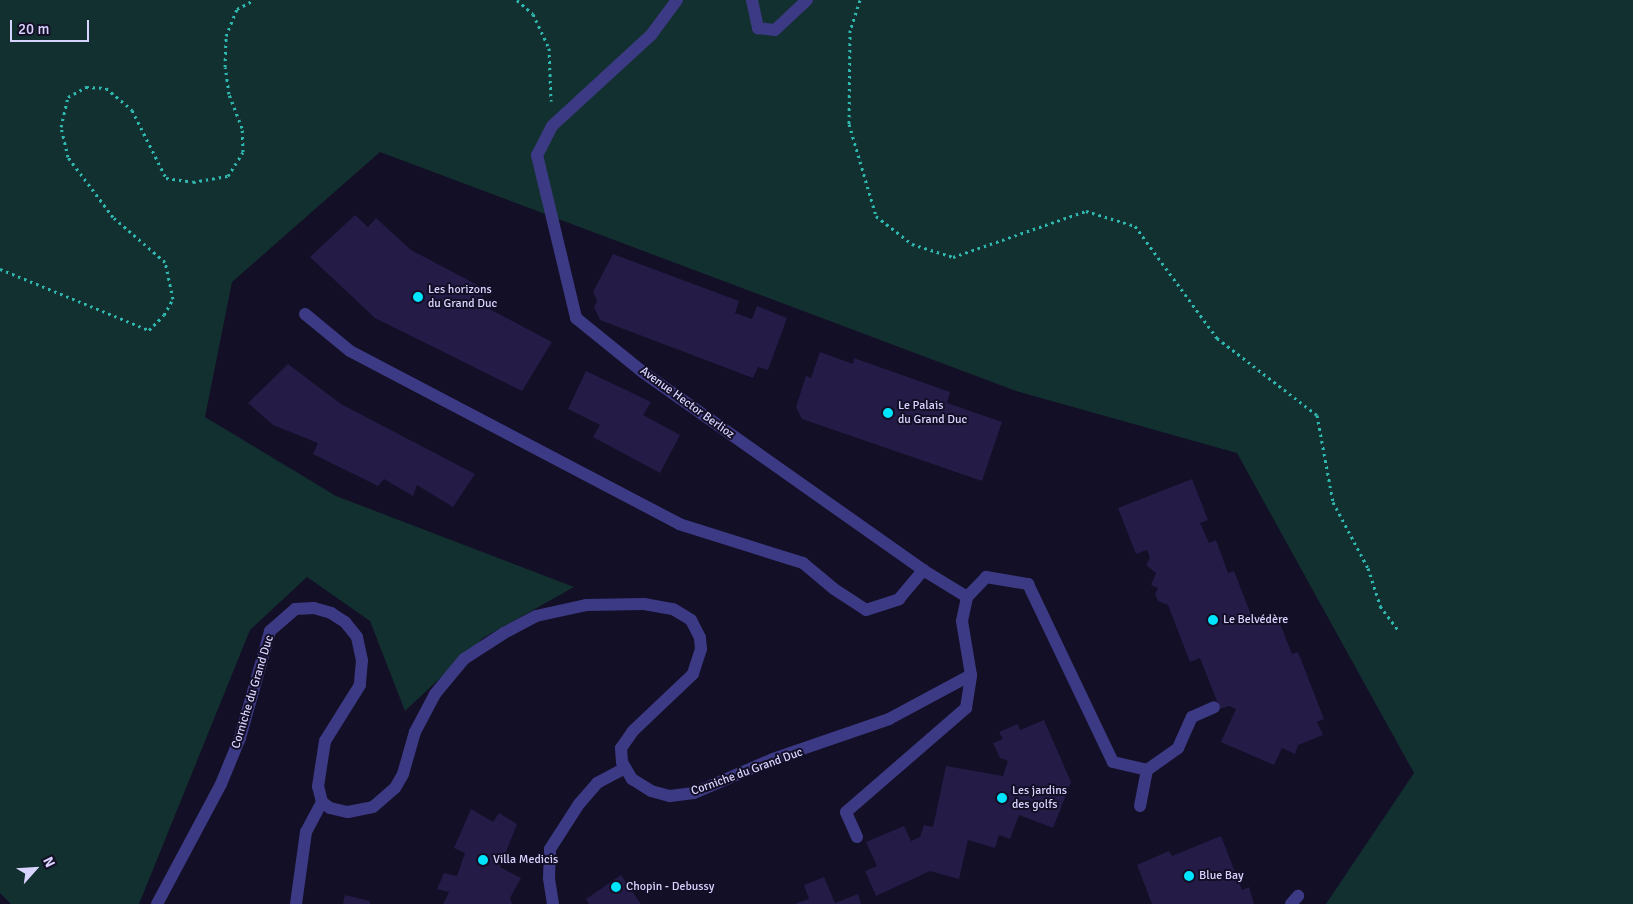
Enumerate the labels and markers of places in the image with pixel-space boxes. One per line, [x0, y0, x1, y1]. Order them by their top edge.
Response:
place label: Les horizons du Grand Duc [428, 283, 497, 311]
marker: Les horizons du Grand Duc [412, 291, 424, 303]
place label: Le Palais du Grand Duc [898, 399, 967, 427]
marker: Le Palais du Grand Duc [882, 407, 894, 419]
place label: Le Belvédère [1223, 613, 1288, 627]
marker: Le Belvédère [1207, 614, 1219, 626]
place label: Les jardins des golfs [1012, 784, 1067, 812]
marker: Les jardins des golfs [996, 792, 1008, 804]
place label: Villa Medicis [493, 853, 558, 867]
marker: Villa Medicis [477, 854, 489, 866]
place label: Blue Bay [1199, 869, 1244, 883]
marker: Blue Bay [1183, 870, 1195, 882]
place label: Chopin - Debussy [626, 880, 714, 894]
marker: Chopin - Debussy [610, 881, 622, 893]

